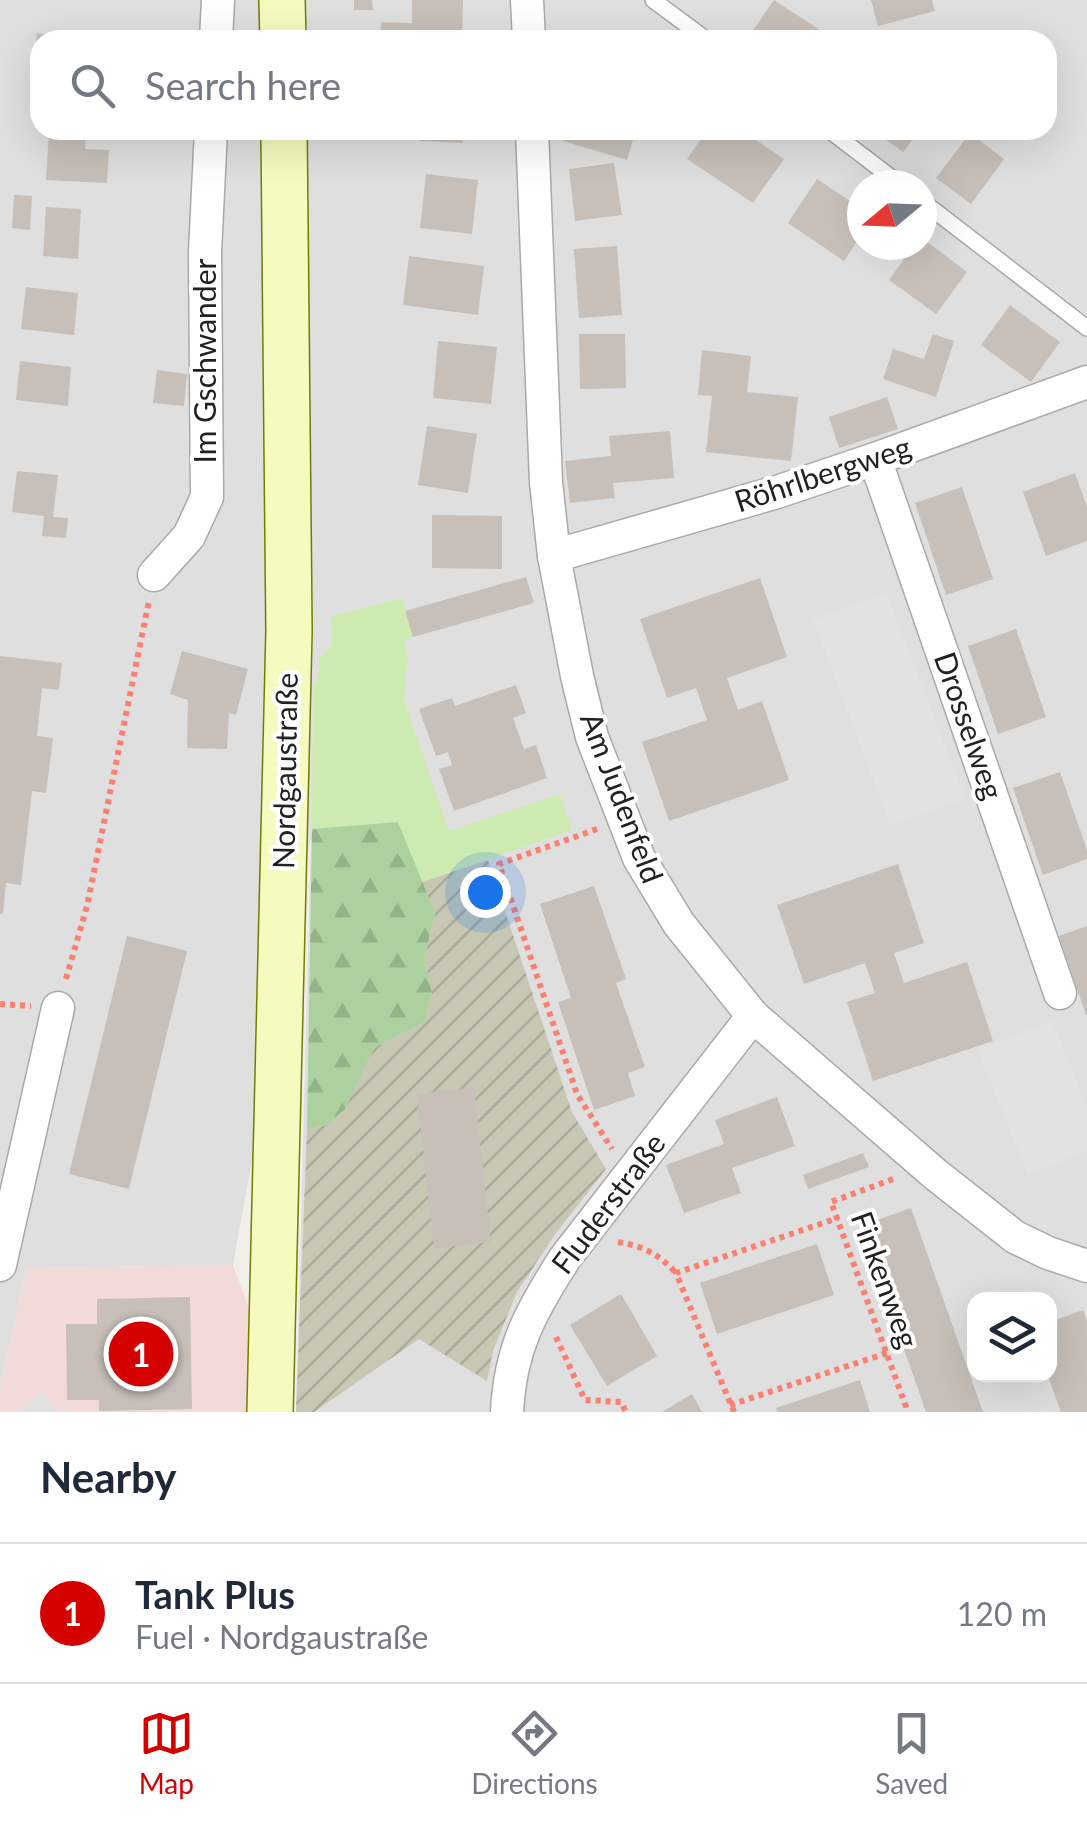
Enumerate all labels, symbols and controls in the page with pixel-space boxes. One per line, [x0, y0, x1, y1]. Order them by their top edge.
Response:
search box [30, 30, 1057, 140]
icon: search [65, 58, 120, 113]
text: Search here [145, 62, 341, 108]
north arrow [847, 170, 937, 260]
street label: Im Gschwander [186, 259, 222, 463]
street label: Röhrlbergweg [730, 428, 915, 519]
street label: Drosselweg [928, 647, 1012, 804]
street label: Nordgaustraße [264, 672, 304, 869]
street label: Am Judenfeld [574, 707, 672, 888]
your location [460, 867, 511, 918]
street label: Fluderstraße [543, 1125, 672, 1280]
street label: Finkenweg [845, 1206, 927, 1352]
map controls [967, 1292, 1057, 1382]
button: layers [967, 1292, 1057, 1382]
pin: 1 [108, 1316, 174, 1392]
text: Nearby [40, 1452, 177, 1502]
text: Tank Plus [135, 1571, 295, 1617]
text: 1 [63, 1594, 82, 1633]
text: 120 m [957, 1594, 1047, 1633]
text: Fuel · Nordgaustraße [135, 1617, 428, 1656]
tab: Map [139, 1706, 194, 1800]
tab: Directions [471, 1706, 598, 1800]
tab: Saved [875, 1706, 948, 1800]

